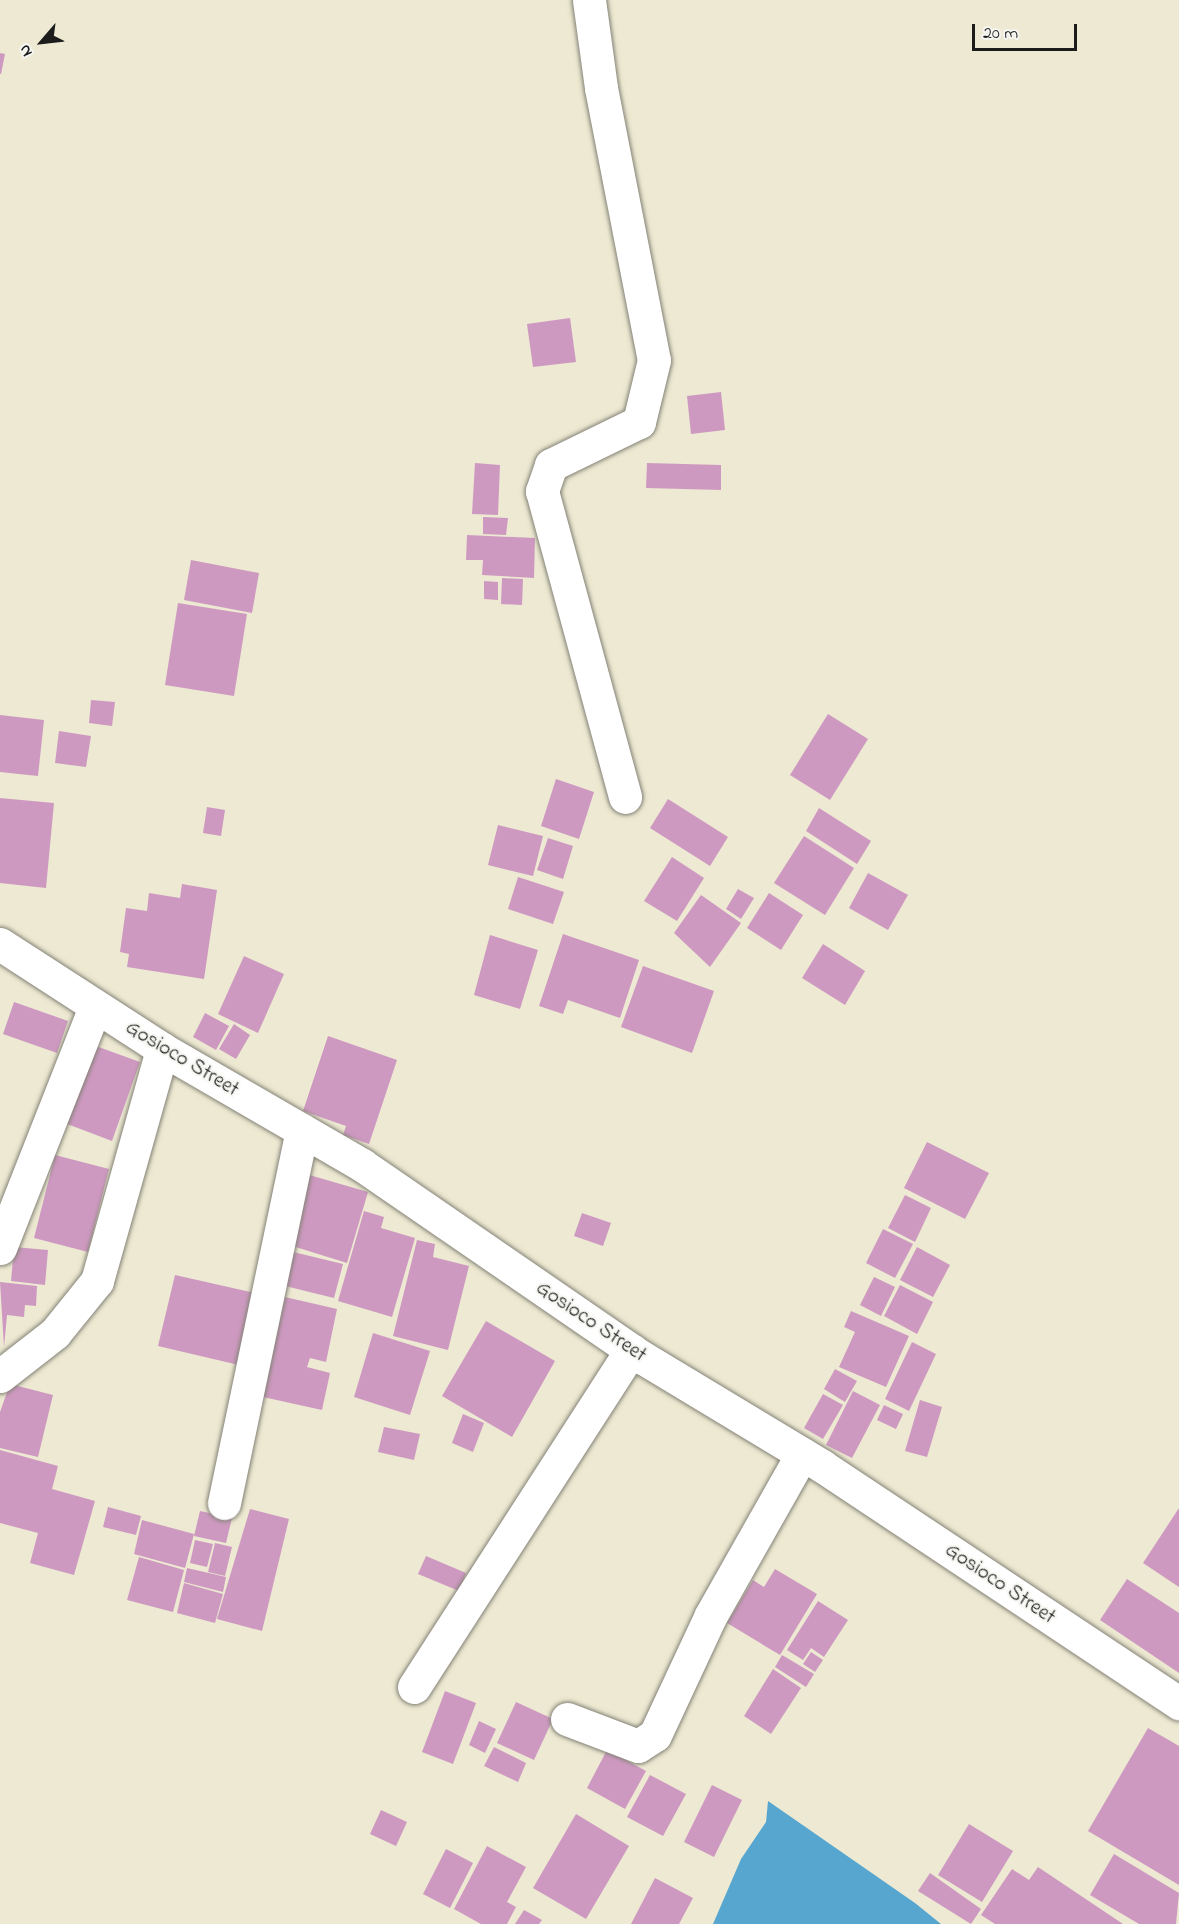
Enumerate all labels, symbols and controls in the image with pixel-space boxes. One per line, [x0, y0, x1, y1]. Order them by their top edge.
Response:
north arrow [12, 12, 72, 72]
scale bar [975, 12, 1080, 50]
text: 20 m [983, 21, 1018, 47]
text: N [13, 40, 39, 61]
street label: Gosioco Street [121, 1015, 243, 1103]
street label: Gosioco Street [531, 1276, 651, 1368]
street label: Gosioco Street [940, 1538, 1060, 1630]

